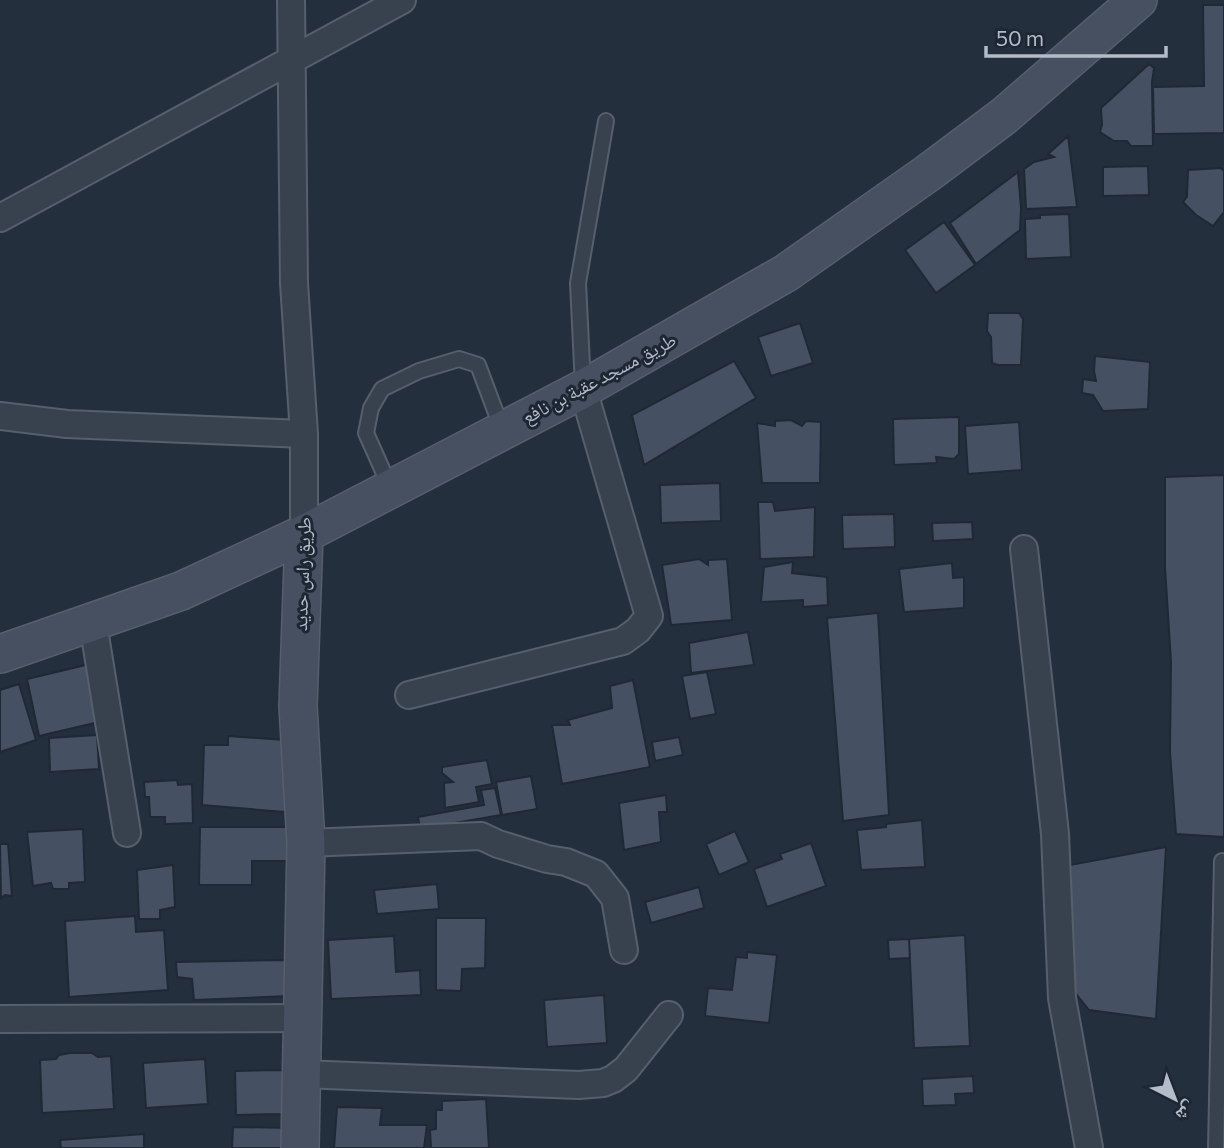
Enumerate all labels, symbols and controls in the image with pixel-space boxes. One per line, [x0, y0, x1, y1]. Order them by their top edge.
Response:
scale bar [986, 14, 1166, 58]
text: 50 m [996, 25, 1044, 50]
street label: طريق مسجد عقبة بن نافع [518, 327, 681, 430]
street label: طريق راس حديد [288, 517, 316, 631]
north arrow [1140, 1064, 1210, 1134]
text: ش [1171, 1096, 1202, 1127]

